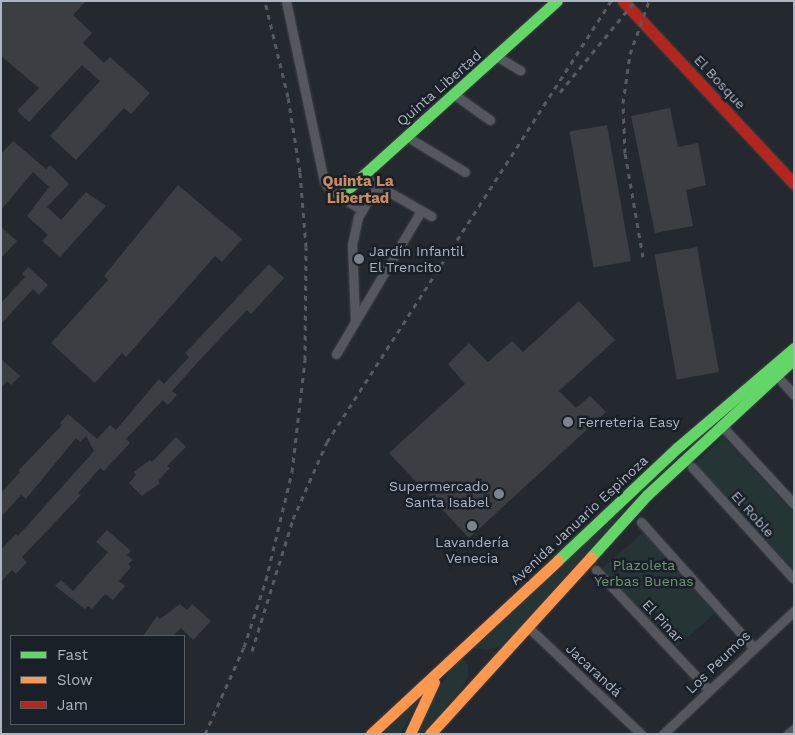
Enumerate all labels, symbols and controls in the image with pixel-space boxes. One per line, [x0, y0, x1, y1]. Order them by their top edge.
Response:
street label: Quinta Libertad [393, 47, 485, 129]
street label: El Bosque [691, 51, 749, 113]
district label: Quinta La Libertad [322, 172, 394, 207]
place label: Jardín Infantil El Trencito [369, 243, 464, 276]
marker: Jardín Infantil El Trencito [353, 253, 365, 265]
place label: Ferreteria Easy [578, 414, 680, 430]
marker: Ferreteria Easy [562, 416, 574, 428]
street label: Avenida Januario Espinoza [506, 452, 652, 588]
place label: Supermercado Santa Isabel [389, 478, 489, 511]
street label: El Roble [728, 487, 778, 541]
marker: Supermercado Santa Isabel [493, 488, 505, 500]
marker: Lavandería Venecia [466, 520, 478, 532]
place label: Lavandería Venecia [435, 534, 509, 566]
park label: Plazoleta Yerbas Buenas [594, 557, 694, 590]
street label: El Pinar [639, 596, 687, 646]
street label: Los Peumos [682, 627, 754, 697]
legend [10, 635, 185, 725]
street label: Jacarandá [563, 640, 625, 700]
text: Fast [57, 646, 88, 664]
text: Slow [57, 671, 93, 689]
text: Jam [57, 696, 88, 714]

